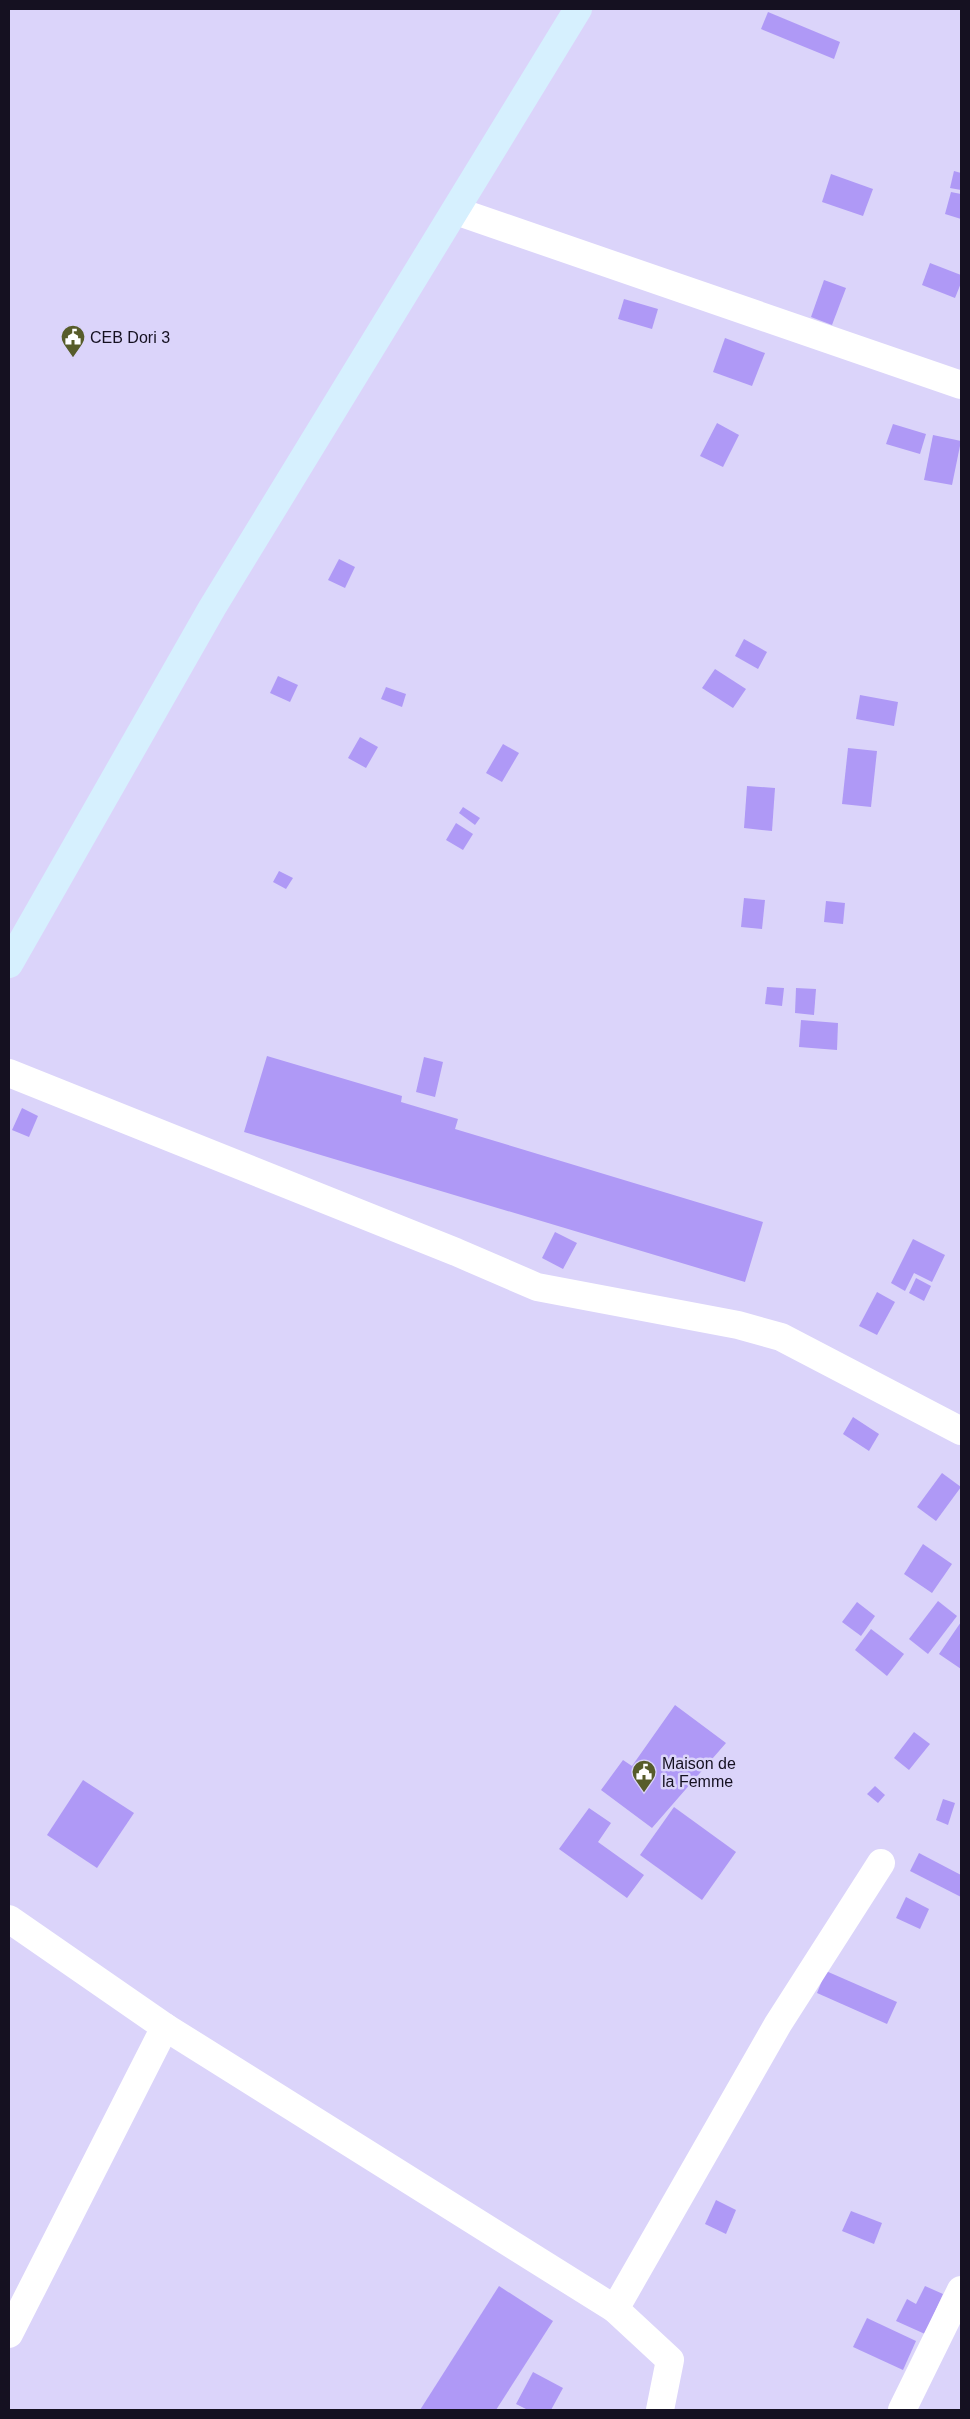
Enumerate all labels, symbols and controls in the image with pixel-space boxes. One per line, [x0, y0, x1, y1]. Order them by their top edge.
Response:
public building icon: CEB Dori 3 [60, 324, 86, 358]
place label: CEB Dori 3 [90, 329, 170, 346]
place label: Maison de la Femme [662, 1755, 736, 1790]
public building icon: Maison de la Femme [631, 1759, 657, 1793]

